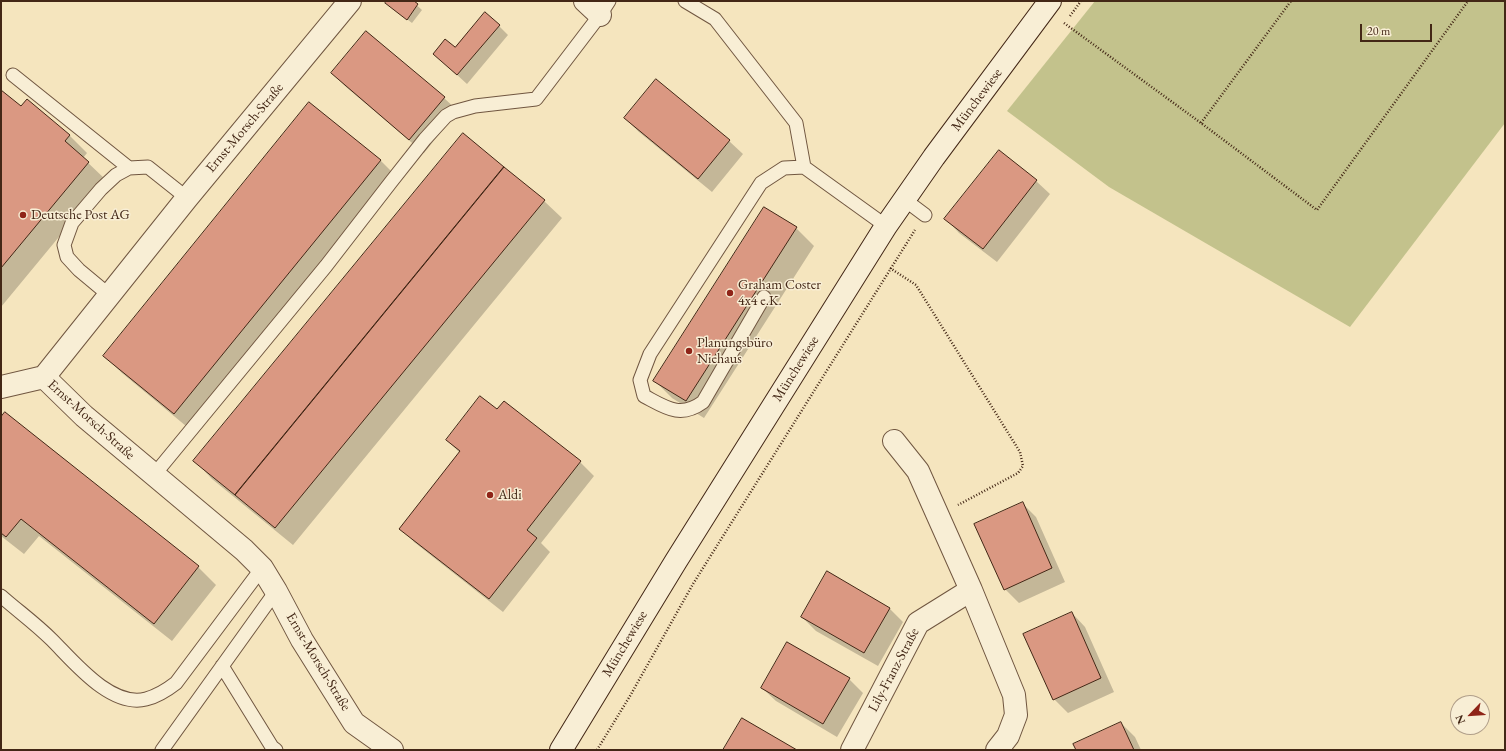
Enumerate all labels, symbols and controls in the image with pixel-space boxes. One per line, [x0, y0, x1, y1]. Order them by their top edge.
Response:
scale bar [1362, 16, 1434, 42]
text: 20 m [1367, 23, 1390, 39]
street label: Münchewiese [948, 65, 1006, 135]
street label: Ernst-Morsch-Straße [203, 80, 287, 176]
place label: Deutsche Post AG [31, 207, 130, 223]
marker: Deutsche Post AG [18, 210, 28, 220]
place label: Graham Coster 4x4 e.K. [738, 277, 821, 310]
marker: Graham Coster 4x4 e.K. [725, 288, 735, 298]
street label: Münchewiese [769, 333, 823, 405]
place label: Planungsbüro Niehaus [697, 335, 773, 368]
marker: Planungsbüro Niehaus [684, 346, 694, 356]
street label: Ernst-Morsch-Straße [44, 376, 138, 464]
place label: Aldi [498, 487, 522, 503]
marker: Aldi [485, 490, 495, 500]
street label: Münchewiese [599, 608, 651, 680]
street label: Ernst-Morsch-Straße [282, 610, 354, 714]
street label: Lily-Franz-Straße [865, 625, 923, 715]
north arrow [1450, 695, 1490, 735]
text: N [1452, 713, 1468, 727]

